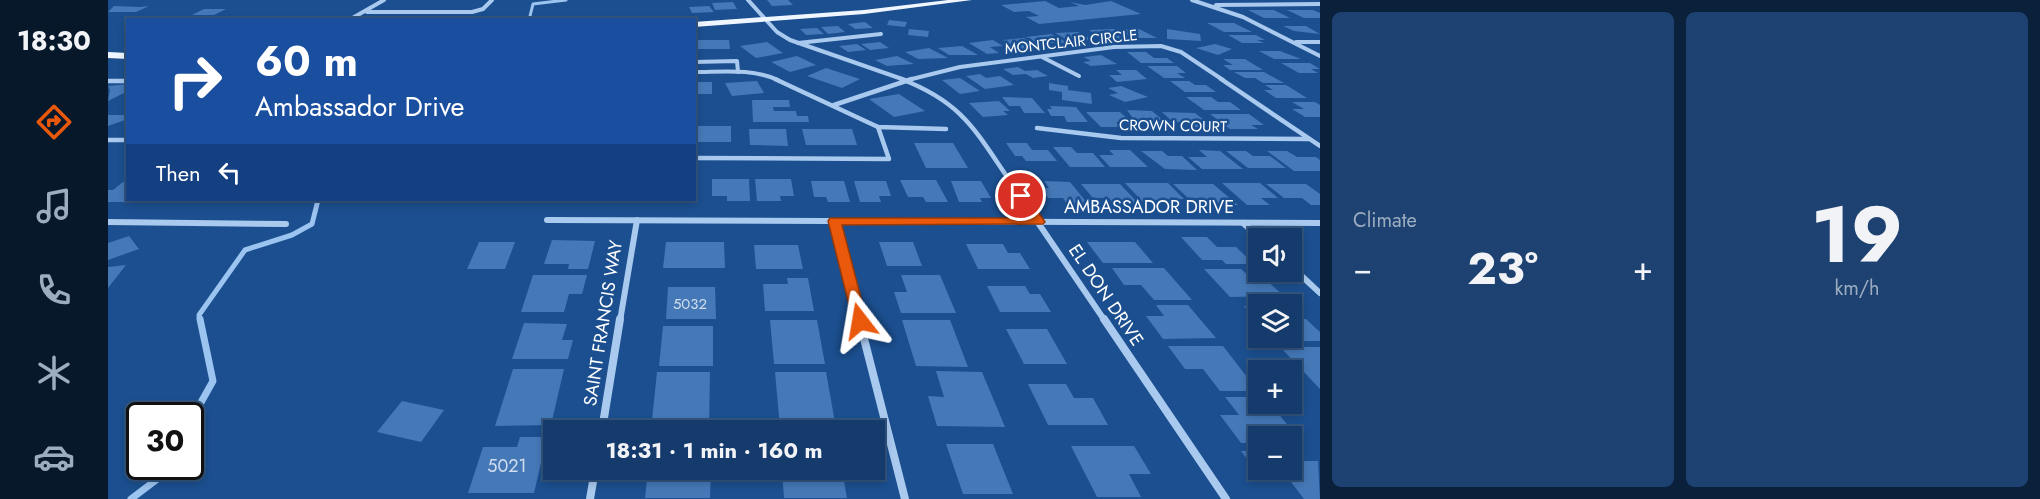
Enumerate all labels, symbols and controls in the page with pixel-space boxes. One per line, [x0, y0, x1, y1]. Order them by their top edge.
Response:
text: 18:30 [17, 21, 91, 60]
street label: MONTCLAIR CIRCLE [1003, 24, 1139, 60]
text: 60 m [255, 31, 358, 92]
icon: right [156, 42, 234, 120]
text: Ambassador Drive [255, 87, 465, 126]
icon: directions [33, 101, 75, 143]
street label: CROWN COURT [1119, 114, 1227, 138]
icon: left [213, 156, 246, 189]
text: Then [156, 157, 201, 189]
pin [995, 170, 1046, 221]
icon: arrive [1004, 179, 1037, 212]
text: 19 [1811, 179, 1903, 291]
icon: music [33, 185, 75, 227]
street label: AMBASSADOR DRIVE [1064, 194, 1234, 220]
text: Climate [1353, 206, 1417, 235]
map controls [1248, 228, 1302, 480]
button: sound [1248, 228, 1302, 282]
text: 23° [1467, 236, 1538, 301]
street label: SAINT FRANCIS WAY [577, 237, 629, 408]
street label: EL DON DRIVE [1062, 239, 1150, 351]
text: − [1353, 245, 1372, 292]
text: + [1633, 245, 1653, 292]
icon: phone [33, 269, 75, 311]
text: km/h [1834, 274, 1880, 303]
position arrow [828, 289, 892, 353]
house number: 5032 [673, 293, 707, 315]
button: layers [1248, 294, 1302, 348]
icon: climate [33, 352, 75, 394]
button: + [1248, 360, 1302, 414]
speed limit sign: 30 [126, 402, 204, 480]
button: − [1248, 426, 1302, 480]
text: 18:31 · 1 min · 160 m [605, 434, 823, 466]
icon: car [33, 436, 75, 478]
house number: 5021 [487, 453, 527, 479]

